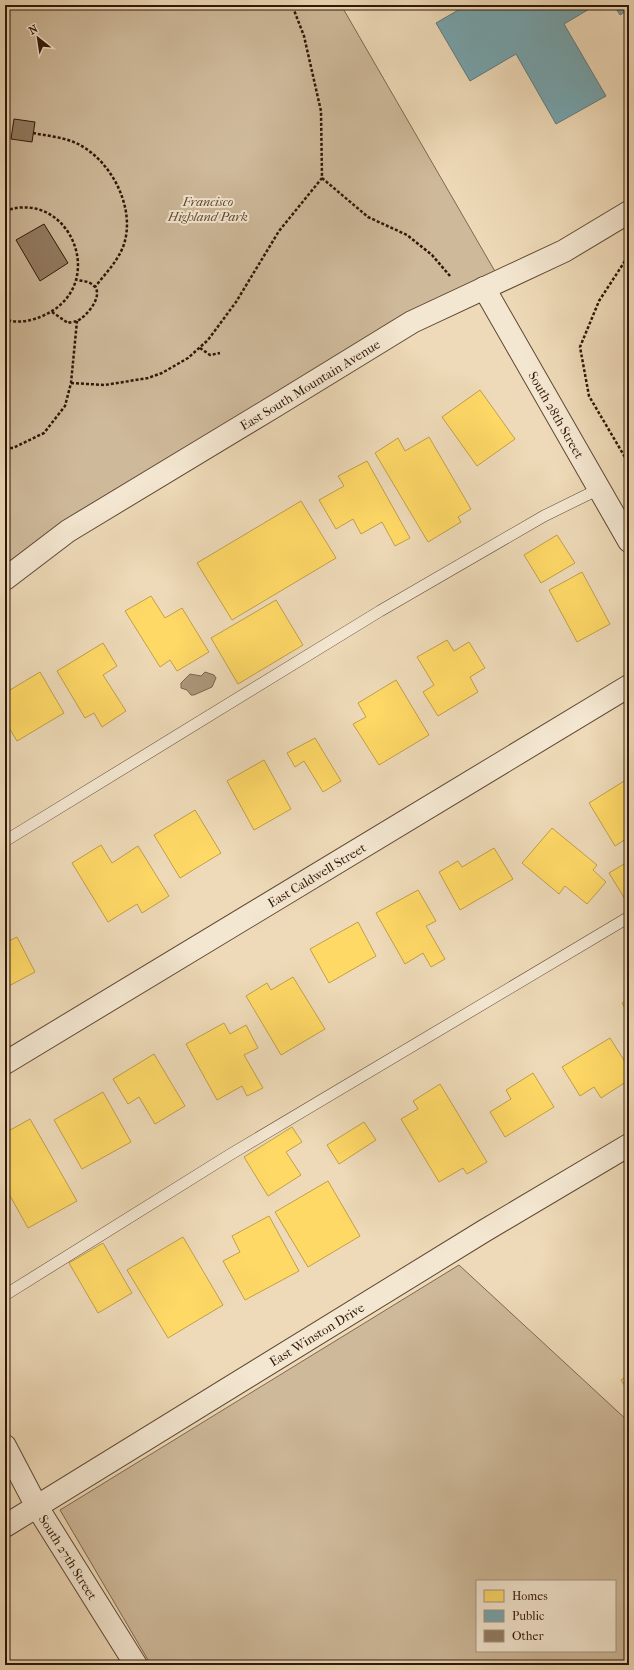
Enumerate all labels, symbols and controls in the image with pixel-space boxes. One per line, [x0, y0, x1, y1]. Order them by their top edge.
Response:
north arrow [18, 18, 58, 58]
text: N [26, 22, 41, 37]
park label: Francisco Highland Park [167, 194, 248, 224]
street label: East South Mountain Avenue [237, 336, 383, 433]
street label: South 28th Street [525, 369, 587, 461]
street label: East Caldwell Street [265, 840, 369, 910]
street label: East Winston Drive [267, 1299, 367, 1369]
street label: South 27th Street [36, 1512, 100, 1603]
legend [476, 1580, 616, 1652]
text: Homes [512, 1589, 548, 1603]
text: Public [512, 1609, 544, 1623]
text: Other [512, 1629, 544, 1643]

